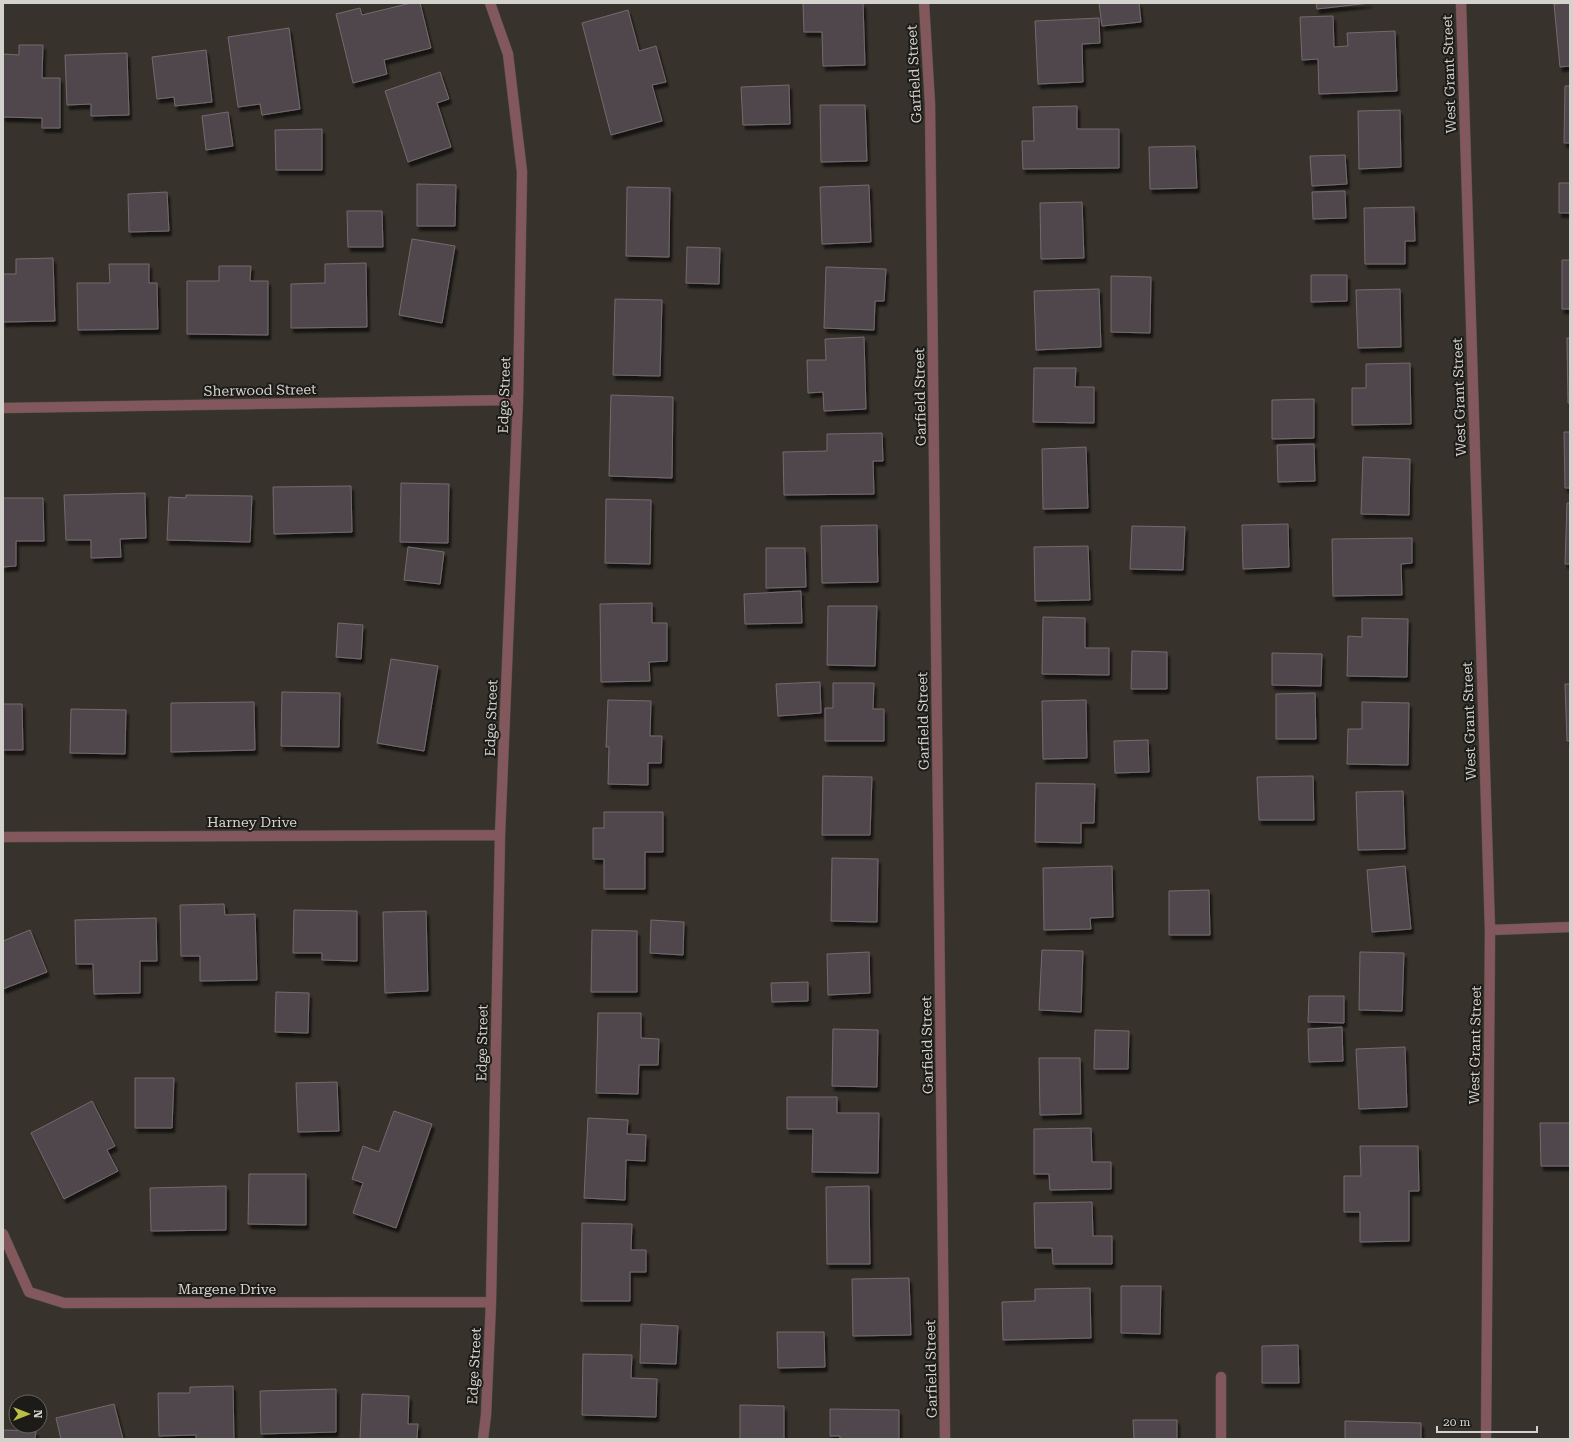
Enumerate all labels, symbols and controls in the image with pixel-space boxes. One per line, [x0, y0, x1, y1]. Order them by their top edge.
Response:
street label: West Grant Street [1439, 14, 1459, 134]
street label: Garfield Street [903, 24, 925, 124]
street label: West Grant Street [1449, 337, 1469, 457]
street label: Garfield Street [911, 348, 929, 446]
street label: Edge Street [495, 356, 513, 434]
street label: Sherwood Street [204, 381, 316, 399]
street label: West Grant Street [1459, 661, 1479, 781]
street label: Garfield Street [914, 672, 932, 770]
street label: Edge Street [482, 679, 500, 757]
street label: Harney Drive [207, 814, 297, 830]
street label: West Grant Street [1466, 985, 1484, 1105]
street label: Garfield Street [918, 996, 936, 1094]
street label: Edge Street [473, 1004, 491, 1082]
street label: Margene Drive [178, 1281, 277, 1297]
street label: Garfield Street [922, 1320, 940, 1418]
street label: Edge Street [464, 1327, 484, 1405]
north arrow [8, 1394, 48, 1434]
scale bar [1437, 1408, 1537, 1434]
text: N [31, 1410, 44, 1419]
text: 20 m [1443, 1415, 1470, 1429]

